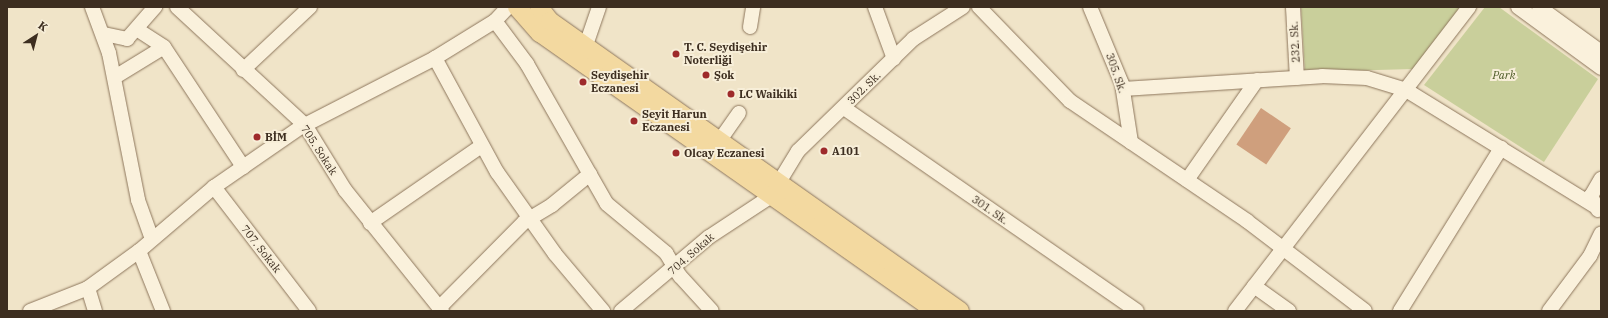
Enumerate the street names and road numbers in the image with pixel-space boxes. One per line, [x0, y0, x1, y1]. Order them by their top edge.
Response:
street label: 232. Sk. [1287, 21, 1303, 63]
street label: 305. Sk. [1103, 51, 1129, 95]
street label: 302. Sk. [845, 69, 883, 107]
street label: 705. Sokak [298, 123, 340, 177]
street label: 301. Sk. [969, 193, 1011, 227]
street label: 707. Sokak [238, 223, 284, 275]
street label: 704. Sokak [665, 230, 717, 278]

